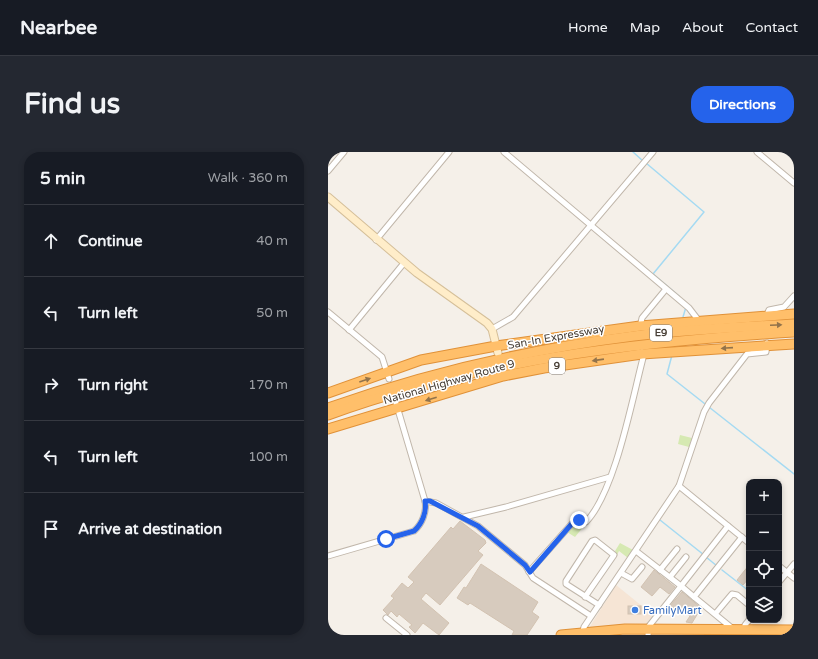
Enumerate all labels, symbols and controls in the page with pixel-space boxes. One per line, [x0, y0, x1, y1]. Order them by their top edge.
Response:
text: Nearbee [20, 17, 97, 39]
text: Home [568, 19, 608, 36]
text: Map [630, 19, 660, 36]
text: About [682, 19, 724, 36]
text: Contact [746, 19, 798, 36]
button: Directions [691, 86, 794, 123]
text: Find us [24, 87, 120, 121]
text: 5 min [40, 168, 85, 189]
text: Walk · 360 m [208, 170, 288, 186]
icon: ahead [40, 230, 62, 252]
text: Continue [78, 232, 142, 250]
text: 40 m [256, 233, 288, 249]
icon: left [40, 302, 62, 324]
text: Turn left [78, 304, 138, 322]
text: 50 m [256, 305, 288, 321]
street label: San-In Expressway [507, 322, 606, 352]
one-way arrow [770, 322, 783, 328]
road number: E9 [650, 325, 672, 341]
one-way arrow [721, 344, 733, 351]
street label: National Highway Route 9 [382, 357, 516, 407]
one-way arrow [592, 357, 604, 363]
road number: 9 [549, 358, 565, 374]
icon: right [40, 374, 62, 396]
text: Turn right [78, 376, 148, 394]
one-way arrow [359, 376, 371, 382]
text: 170 m [248, 377, 288, 393]
one-way arrow [424, 396, 436, 402]
icon: left [40, 446, 62, 468]
text: Turn left [78, 448, 138, 466]
text: 100 m [248, 449, 288, 465]
map controls [746, 479, 782, 623]
button: + [746, 479, 782, 515]
route end [570, 511, 588, 529]
button: − [746, 515, 782, 551]
icon: arrive [40, 518, 62, 540]
text: Arrive at destination [78, 520, 222, 538]
route start [377, 530, 395, 548]
button: locate [746, 551, 782, 587]
button: layers [746, 587, 782, 623]
place label: FamilyMart [643, 604, 702, 617]
marker: FamilyMart [630, 605, 640, 615]

